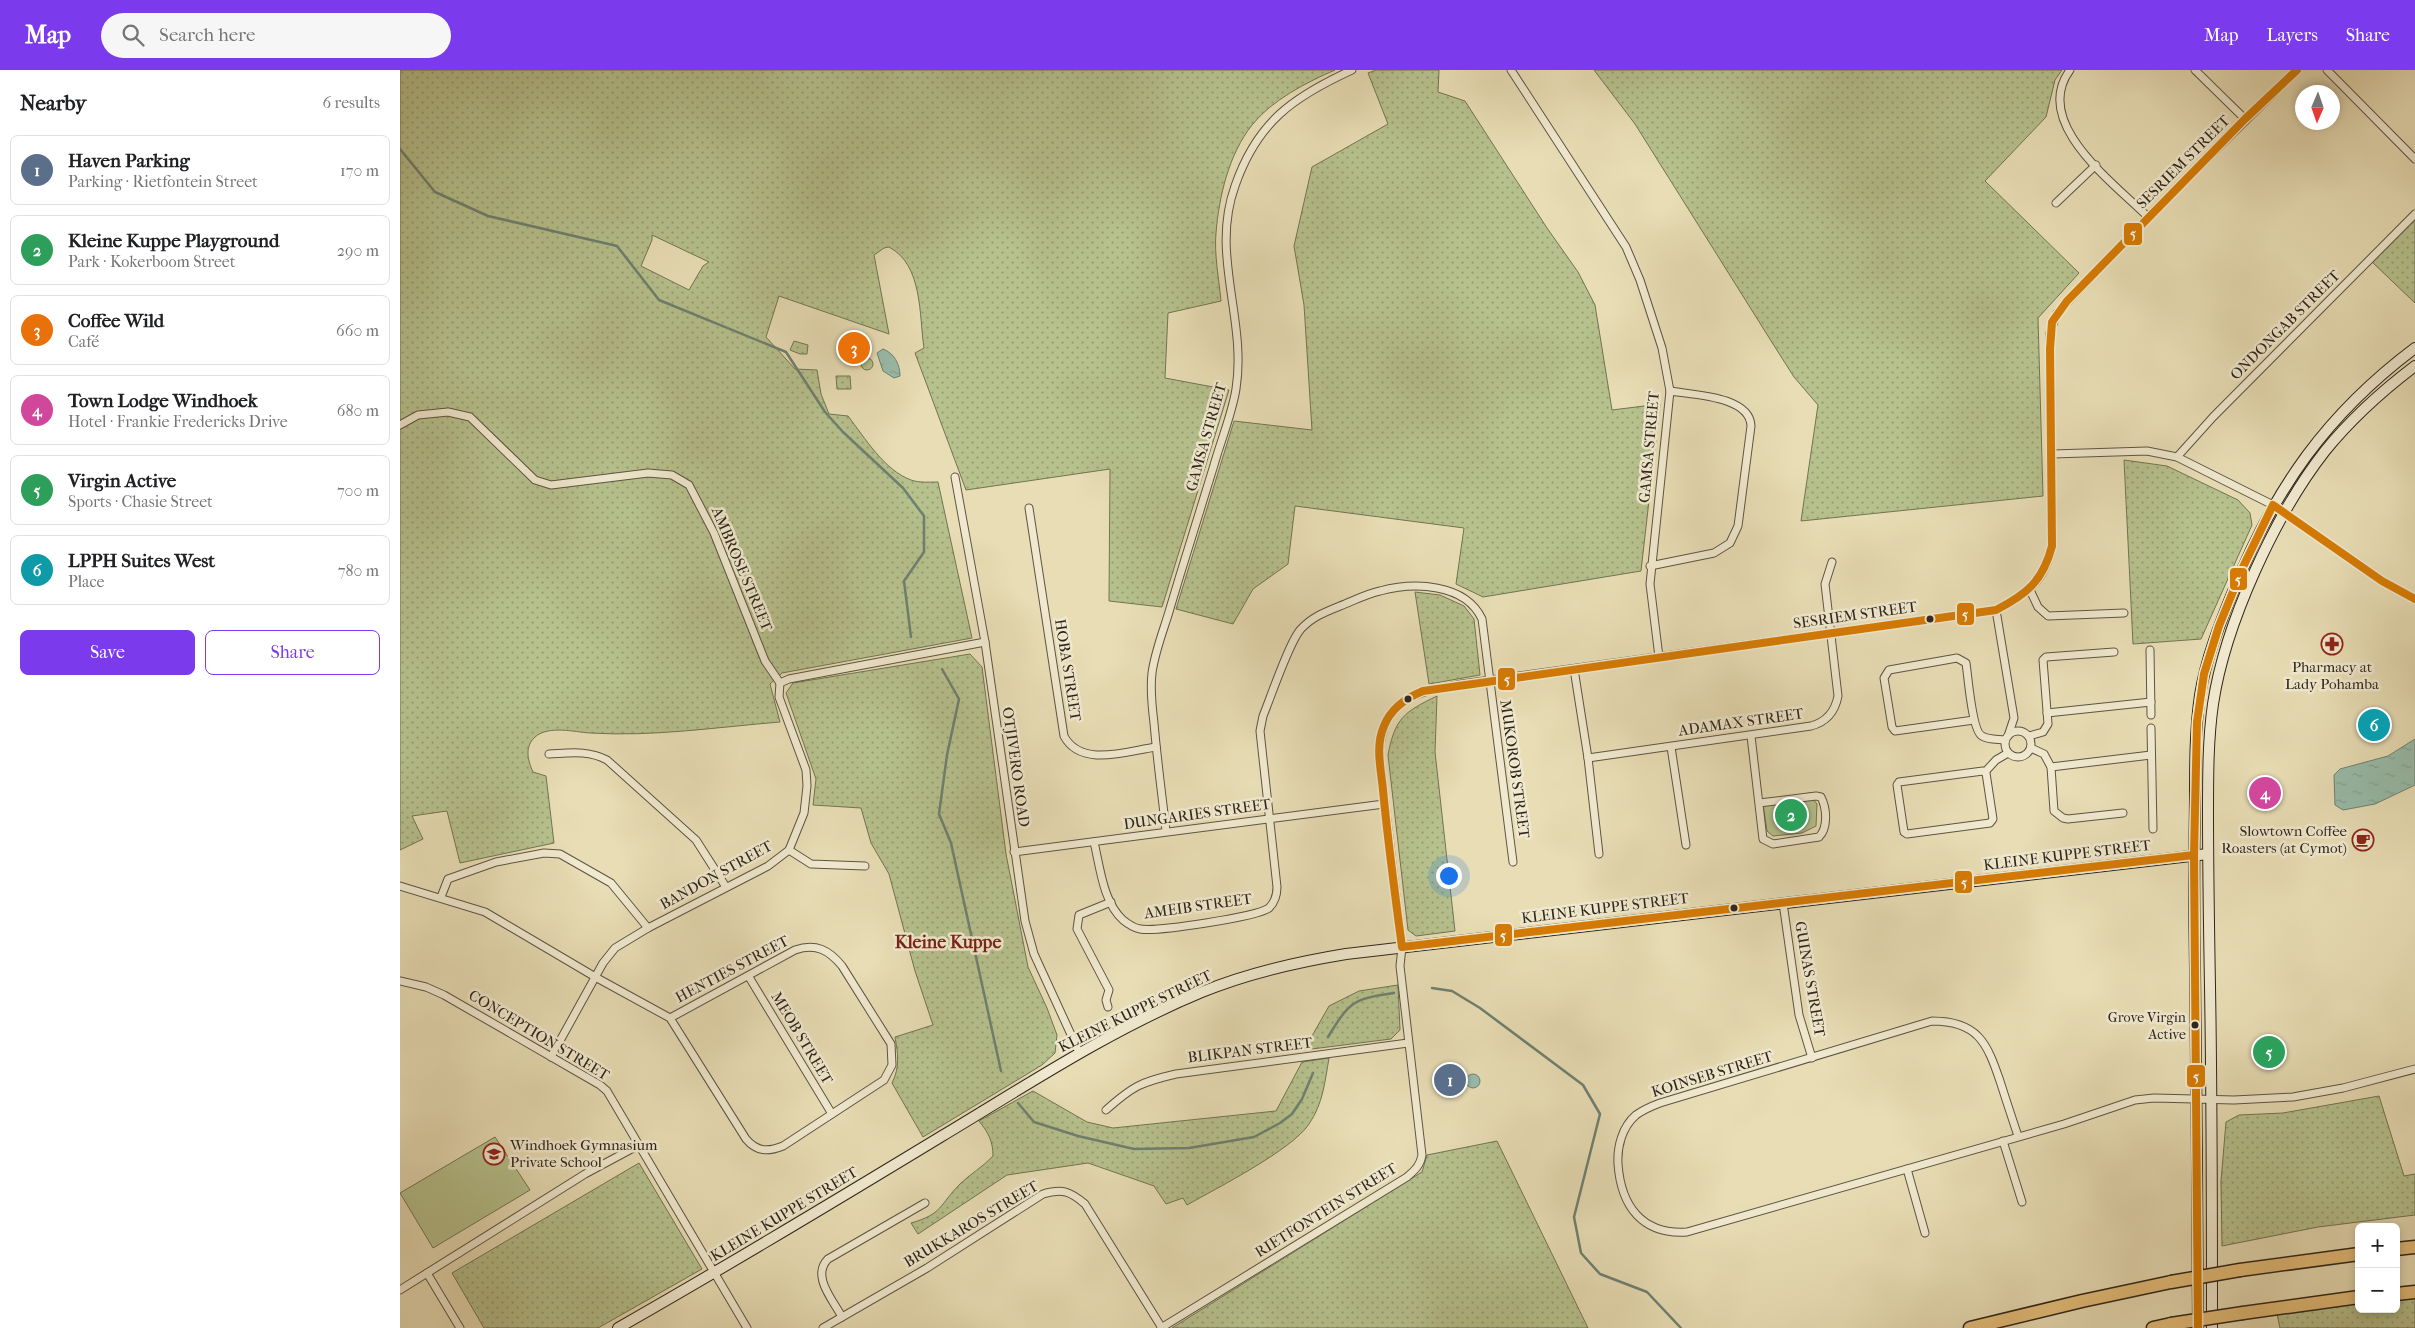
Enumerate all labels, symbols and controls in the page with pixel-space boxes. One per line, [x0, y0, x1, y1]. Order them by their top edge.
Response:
search box [101, 13, 451, 58]
text: Map [25, 21, 71, 49]
icon: search [119, 21, 147, 49]
text: Search here [159, 24, 255, 46]
text: Map [2204, 25, 2238, 46]
text: Layers [2266, 25, 2318, 46]
text: Share [2346, 25, 2390, 46]
north arrow [2295, 85, 2340, 130]
text: Nearby [20, 91, 86, 115]
text: 6 results [322, 93, 380, 112]
street label: SESRIEM STREET [2133, 111, 2234, 212]
text: Haven Parking [68, 150, 190, 172]
text: 1 [34, 161, 40, 180]
text: 170 m [340, 161, 379, 180]
text: Parking · Rietfontein Street [68, 172, 258, 191]
line badge: 5 [2123, 222, 2143, 246]
text: 5 [2130, 225, 2136, 242]
text: Kleine Kuppe Playground [68, 230, 279, 252]
text: 2 [33, 241, 41, 260]
text: 290 m [337, 241, 379, 260]
text: Park · Kokerboom Street [68, 252, 235, 271]
street label: ONDONGAB STREET [2226, 266, 2344, 384]
text: Coffee Wild [68, 310, 164, 332]
text: 3 [34, 321, 40, 340]
text: 660 m [336, 321, 379, 340]
pin: 3 [838, 329, 870, 367]
text: Café [68, 332, 99, 351]
street label: GAMSA STREET [1182, 380, 1230, 493]
text: Town Lodge Windhoek [68, 390, 257, 412]
street label: GAMSA STREET [1635, 390, 1663, 504]
text: 4 [32, 401, 42, 420]
text: 680 m [337, 401, 379, 420]
text: Hotel · Frankie Fredericks Drive [68, 412, 288, 431]
text: Virgin Active [68, 470, 176, 492]
text: 5 [34, 481, 40, 500]
text: 700 m [337, 481, 379, 500]
text: Sports · Chasie Street [68, 492, 213, 511]
street label: AMBROSE STREET [707, 503, 777, 634]
text: LPPH Suites West [68, 550, 215, 572]
text: 6 [33, 561, 41, 580]
text: 780 m [338, 561, 379, 580]
line badge: 5 [2229, 567, 2248, 591]
text: 5 [2235, 571, 2241, 588]
text: Place [68, 572, 104, 591]
street label: SESRIEM STREET [1792, 597, 1919, 633]
line badge: 5 [1956, 602, 1975, 626]
text: 5 [1962, 606, 1968, 623]
unlabelled marker [1925, 614, 1935, 624]
street label: HOBA STREET [1051, 618, 1085, 723]
button: Save [20, 630, 195, 675]
button: Share [205, 630, 380, 675]
pharmacy icon: Pharmacy at Lady Pohamba [2320, 632, 2344, 656]
place label: Pharmacy at Lady Pohamba [2285, 658, 2380, 693]
line badge: 5 [1497, 667, 1516, 691]
text: 5 [1504, 671, 1510, 688]
unlabelled marker [1403, 694, 1413, 704]
street label: MUKOROB STREET [1496, 699, 1534, 840]
street label: ADAMAX STREET [1676, 704, 1806, 740]
street label: OTJIVERO ROAD [999, 706, 1033, 828]
pin: 6 [2358, 706, 2390, 744]
pin: 4 [2249, 774, 2281, 812]
street label: DUNGARIES STREET [1122, 795, 1273, 833]
pin: 2 [1775, 796, 1807, 834]
place label: Slowtown Coffee Roasters (at Cymot) [2221, 822, 2348, 857]
cafe icon: Slowtown Coffee Roasters (at Cymot) [2351, 828, 2375, 852]
street label: BANDON STREET [657, 836, 776, 913]
street label: KLEINE KUPPE STREET [1982, 836, 2153, 874]
your location [1436, 863, 1462, 889]
line badge: 5 [1954, 870, 1973, 894]
text: 5 [1961, 874, 1967, 891]
street label: AMEIB STREET [1142, 889, 1254, 923]
street label: KLEINE KUPPE STREET [1520, 889, 1691, 927]
unlabelled marker [1729, 903, 1739, 913]
street label: GUINAS STREET [1791, 920, 1829, 1039]
line badge: 5 [1494, 923, 1513, 947]
text: 5 [1500, 927, 1506, 944]
street label: HENTIES STREET [672, 931, 792, 1006]
district label: Kleine Kuppe [895, 932, 1001, 953]
street label: KLEINE KUPPE STREET [1055, 966, 1215, 1056]
street label: CONCEPTION STREET [465, 986, 613, 1085]
street label: MEOB STREET [767, 988, 837, 1088]
place label: Grove Virgin Active [2108, 1009, 2186, 1043]
marker: Grove Virgin Active [2190, 1020, 2200, 1030]
street label: BLIKPAN STREET [1187, 1033, 1314, 1067]
pin: 5 [2253, 1033, 2285, 1071]
street label: KOINSEB STREET [1649, 1047, 1776, 1101]
pin: 1 [1434, 1061, 1466, 1099]
line badge: 5 [2186, 1064, 2206, 1088]
text: 5 [2193, 1068, 2199, 1085]
place label: Windhoek Gymnasium Private School [509, 1136, 658, 1171]
school or university icon: Windhoek Gymnasium Private School [482, 1142, 506, 1166]
street label: RIETFONTEIN STREET [1252, 1158, 1401, 1261]
street label: KLEINE KUPPE STREET [707, 1162, 862, 1265]
street label: BRUKKAROS STREET [901, 1176, 1042, 1271]
map controls [2355, 1223, 2400, 1313]
button: + [2355, 1223, 2400, 1268]
button: − [2355, 1268, 2400, 1313]

